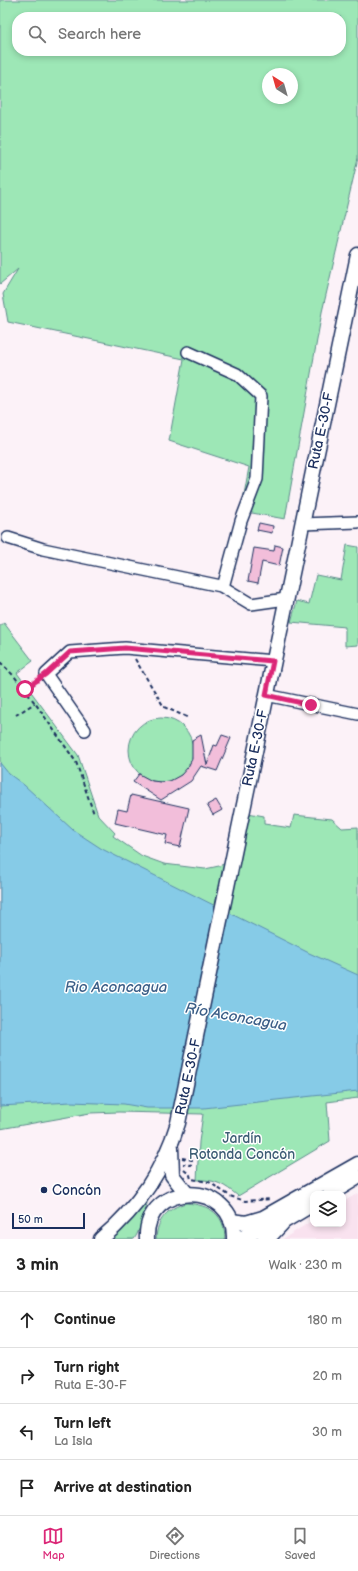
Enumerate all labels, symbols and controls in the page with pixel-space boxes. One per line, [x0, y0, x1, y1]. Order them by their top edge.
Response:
search box [12, 12, 346, 56]
icon: search [26, 23, 48, 45]
text: Search here [58, 25, 141, 44]
north arrow [262, 68, 298, 104]
street label: Ruta E-30-F [305, 390, 338, 471]
route start [16, 680, 34, 698]
route end [302, 696, 320, 714]
street label: Ruta E-30-F [239, 707, 272, 788]
water label: Rio Aconcagua [65, 978, 167, 997]
water label: Río Aconcagua [184, 999, 288, 1035]
street label: Ruta E-30-F [172, 1036, 205, 1117]
park label: Jardín Rotonda Concón [189, 1130, 295, 1163]
place label: Concón [52, 1182, 101, 1199]
marker: Concón [39, 1185, 49, 1195]
map controls [310, 1191, 346, 1227]
button: layers [310, 1191, 346, 1227]
scale bar [12, 1211, 85, 1230]
text: 50 m [18, 1213, 43, 1226]
text: 3 min [16, 1255, 59, 1275]
text: Walk · 230 m [268, 1257, 342, 1273]
icon: ahead [16, 1309, 38, 1331]
text: Continue [54, 1310, 116, 1329]
text: 180 m [307, 1312, 342, 1328]
text: Turn right [54, 1358, 119, 1377]
icon: right [16, 1365, 38, 1387]
text: 20 m [312, 1368, 342, 1384]
text: Ruta E-30-F [54, 1377, 126, 1393]
text: Turn left [54, 1414, 111, 1433]
icon: left [16, 1421, 38, 1443]
text: 30 m [312, 1424, 342, 1440]
text: La Isla [54, 1433, 93, 1449]
icon: arrive [16, 1477, 38, 1499]
text: Arrive at destination [54, 1478, 192, 1497]
tab: Map [42, 1525, 65, 1562]
tab: Directions [149, 1525, 200, 1562]
tab: Saved [285, 1525, 316, 1562]

